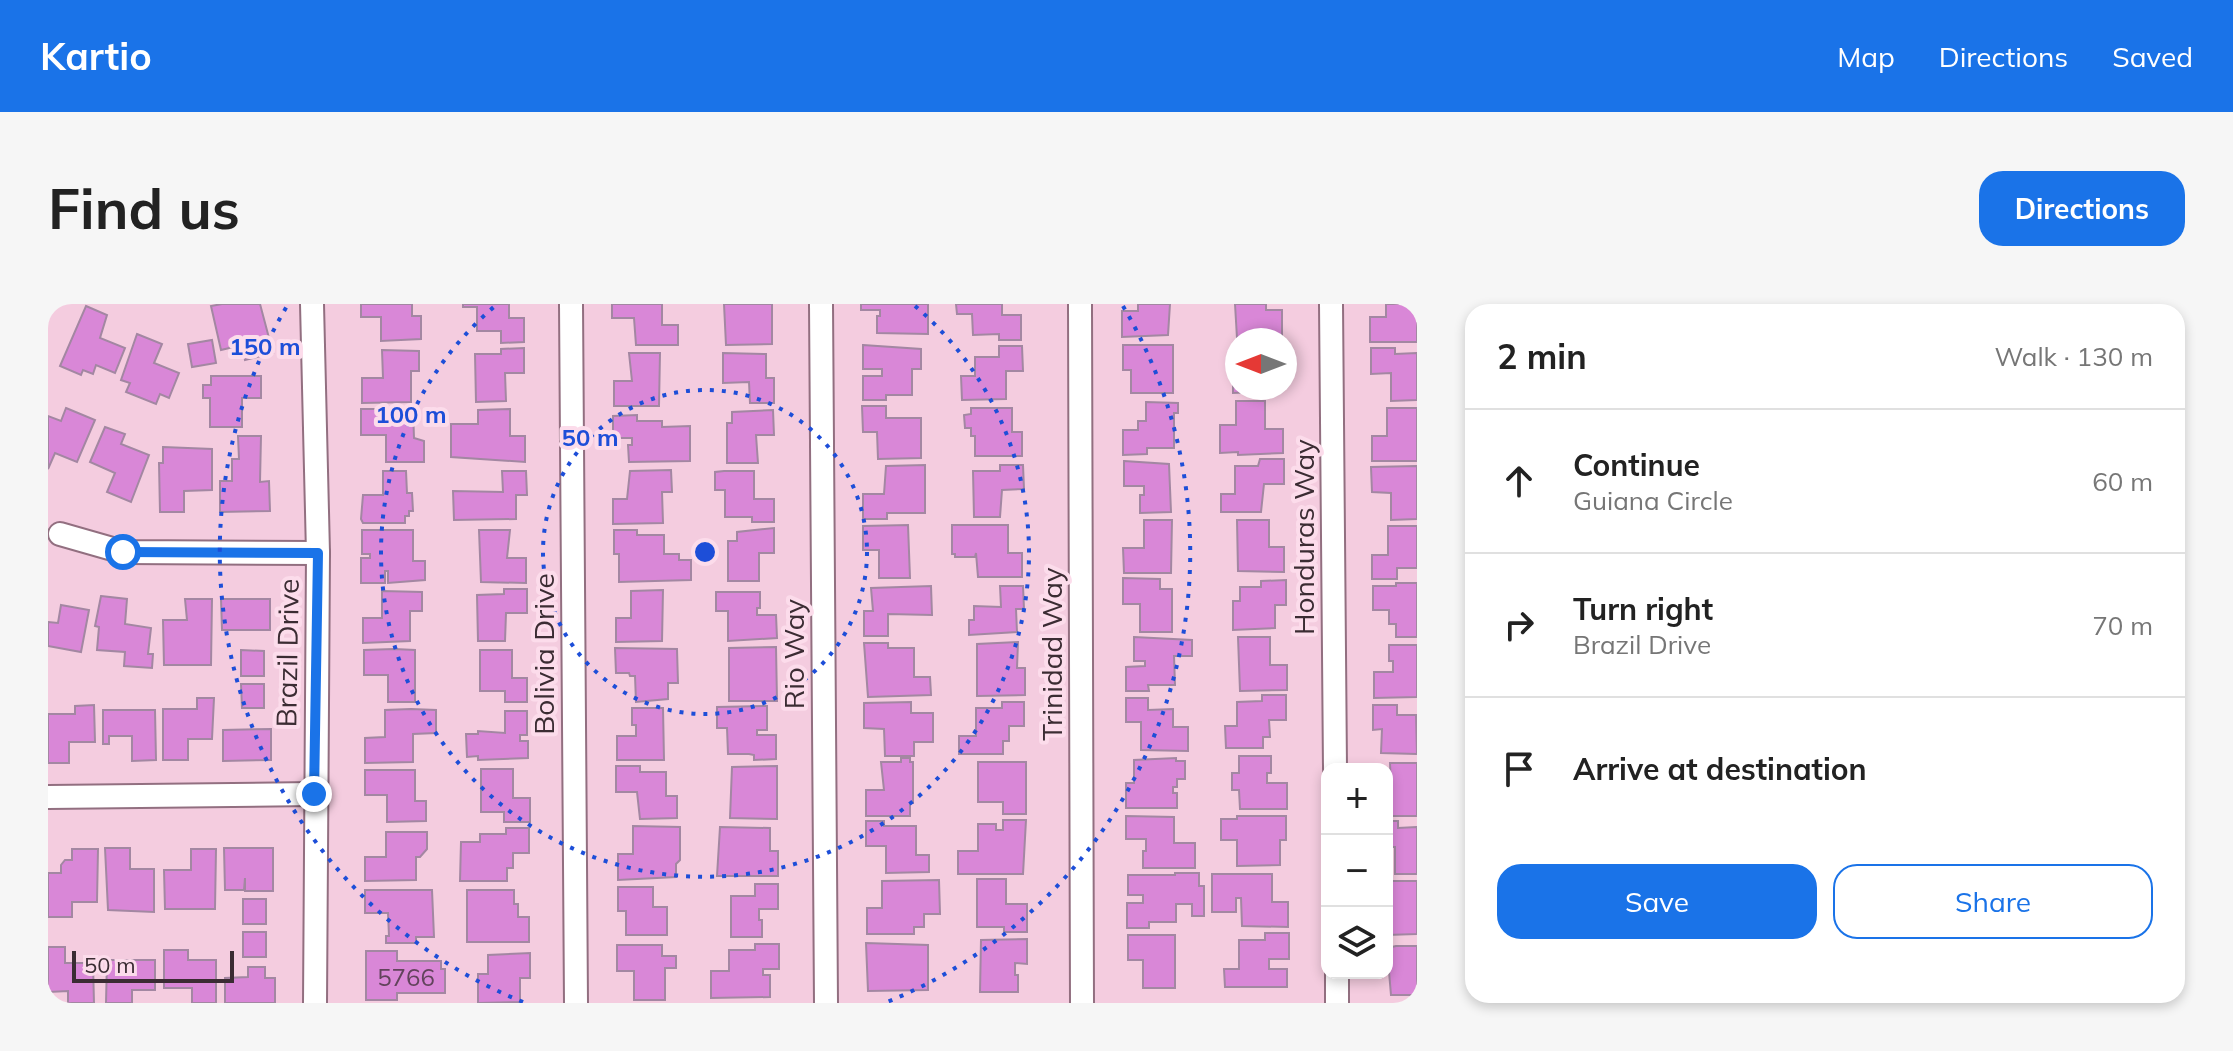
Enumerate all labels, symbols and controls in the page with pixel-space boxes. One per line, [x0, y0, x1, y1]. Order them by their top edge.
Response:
text: Kartio [40, 32, 152, 80]
text: Map [1837, 39, 1895, 74]
text: Directions [1939, 39, 2068, 74]
text: Saved [2112, 39, 2193, 74]
button: Directions [1979, 171, 2185, 246]
text: Find us [48, 173, 240, 243]
north arrow [1225, 328, 1297, 400]
text: 150 m [229, 331, 301, 361]
text: 2 min [1497, 335, 1587, 378]
text: Walk · 130 m [1994, 340, 2153, 373]
text: 100 m [375, 399, 447, 429]
text: 50 m [562, 422, 618, 452]
street label: Honduras Way [1286, 439, 1321, 635]
text: Continue [1573, 446, 1700, 484]
icon: ahead [1497, 459, 1541, 503]
text: 60 m [2092, 465, 2153, 498]
text: Guiana Circle [1573, 484, 1733, 517]
route start [105, 534, 141, 570]
centre of rings [691, 538, 719, 566]
street label: Trinidad Way [1034, 567, 1069, 741]
street label: Bolivia Drive [526, 573, 561, 735]
street label: Brazil Drive [268, 578, 306, 728]
text: Turn right [1573, 590, 1713, 628]
street label: Rio Way [776, 599, 811, 709]
icon: right [1497, 603, 1541, 647]
text: 70 m [2092, 609, 2153, 642]
text: Brazil Drive [1573, 628, 1711, 661]
icon: arrive [1497, 747, 1541, 791]
text: Arrive at destination [1573, 750, 1867, 788]
map controls [1321, 763, 1393, 979]
button: + [1321, 763, 1393, 835]
route end [296, 776, 332, 812]
button: − [1321, 835, 1393, 907]
button: Save [1497, 864, 1817, 939]
button: Share [1833, 864, 2153, 939]
button: layers [1321, 907, 1393, 979]
scale bar [72, 947, 234, 983]
text: 50 m [84, 951, 135, 979]
house number: 5766 [377, 962, 435, 992]

